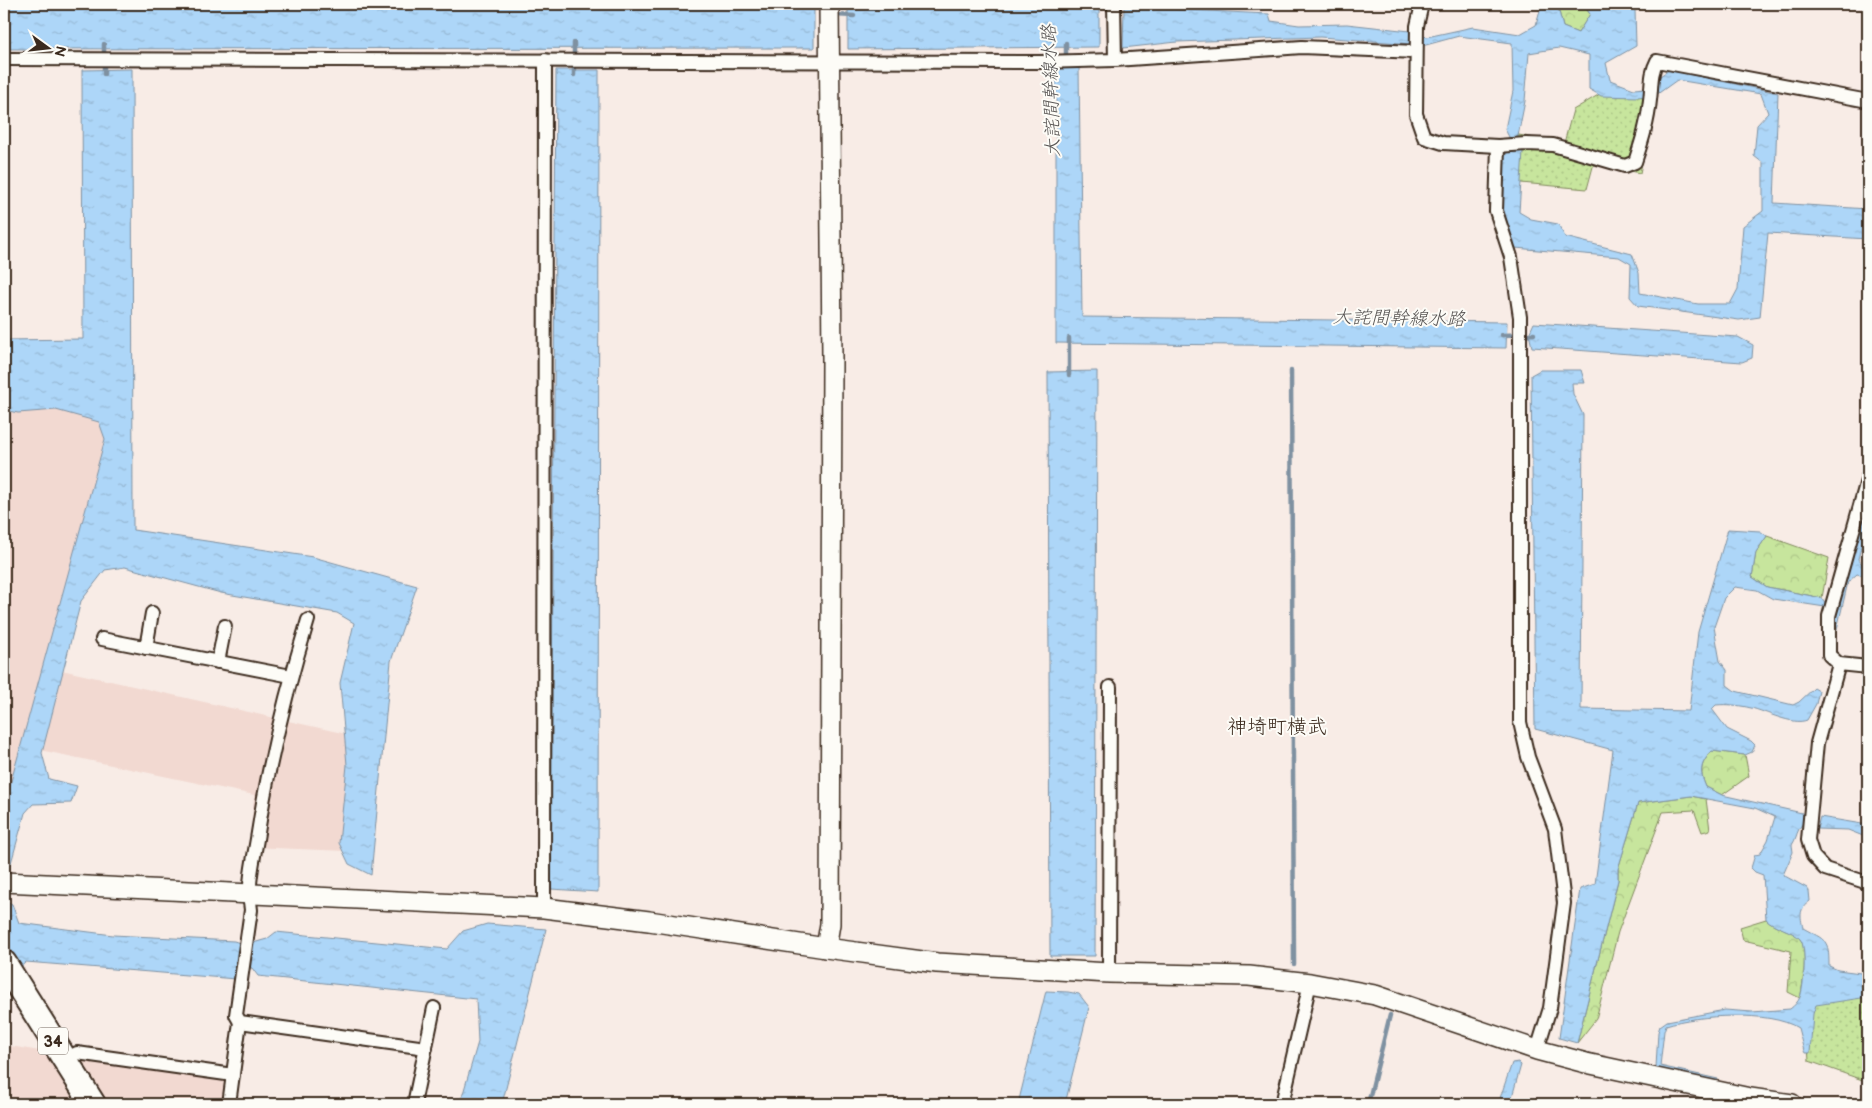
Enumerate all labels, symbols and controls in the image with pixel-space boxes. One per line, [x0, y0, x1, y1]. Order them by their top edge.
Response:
north arrow [22, 22, 72, 72]
water label: 大詫間幹線水路 [1038, 23, 1065, 158]
text: N [51, 44, 70, 59]
water label: 大詫間幹線水路 [1332, 306, 1467, 331]
district label: 神埼町横武 [1227, 715, 1327, 739]
road number: 34 [38, 1028, 68, 1054]

